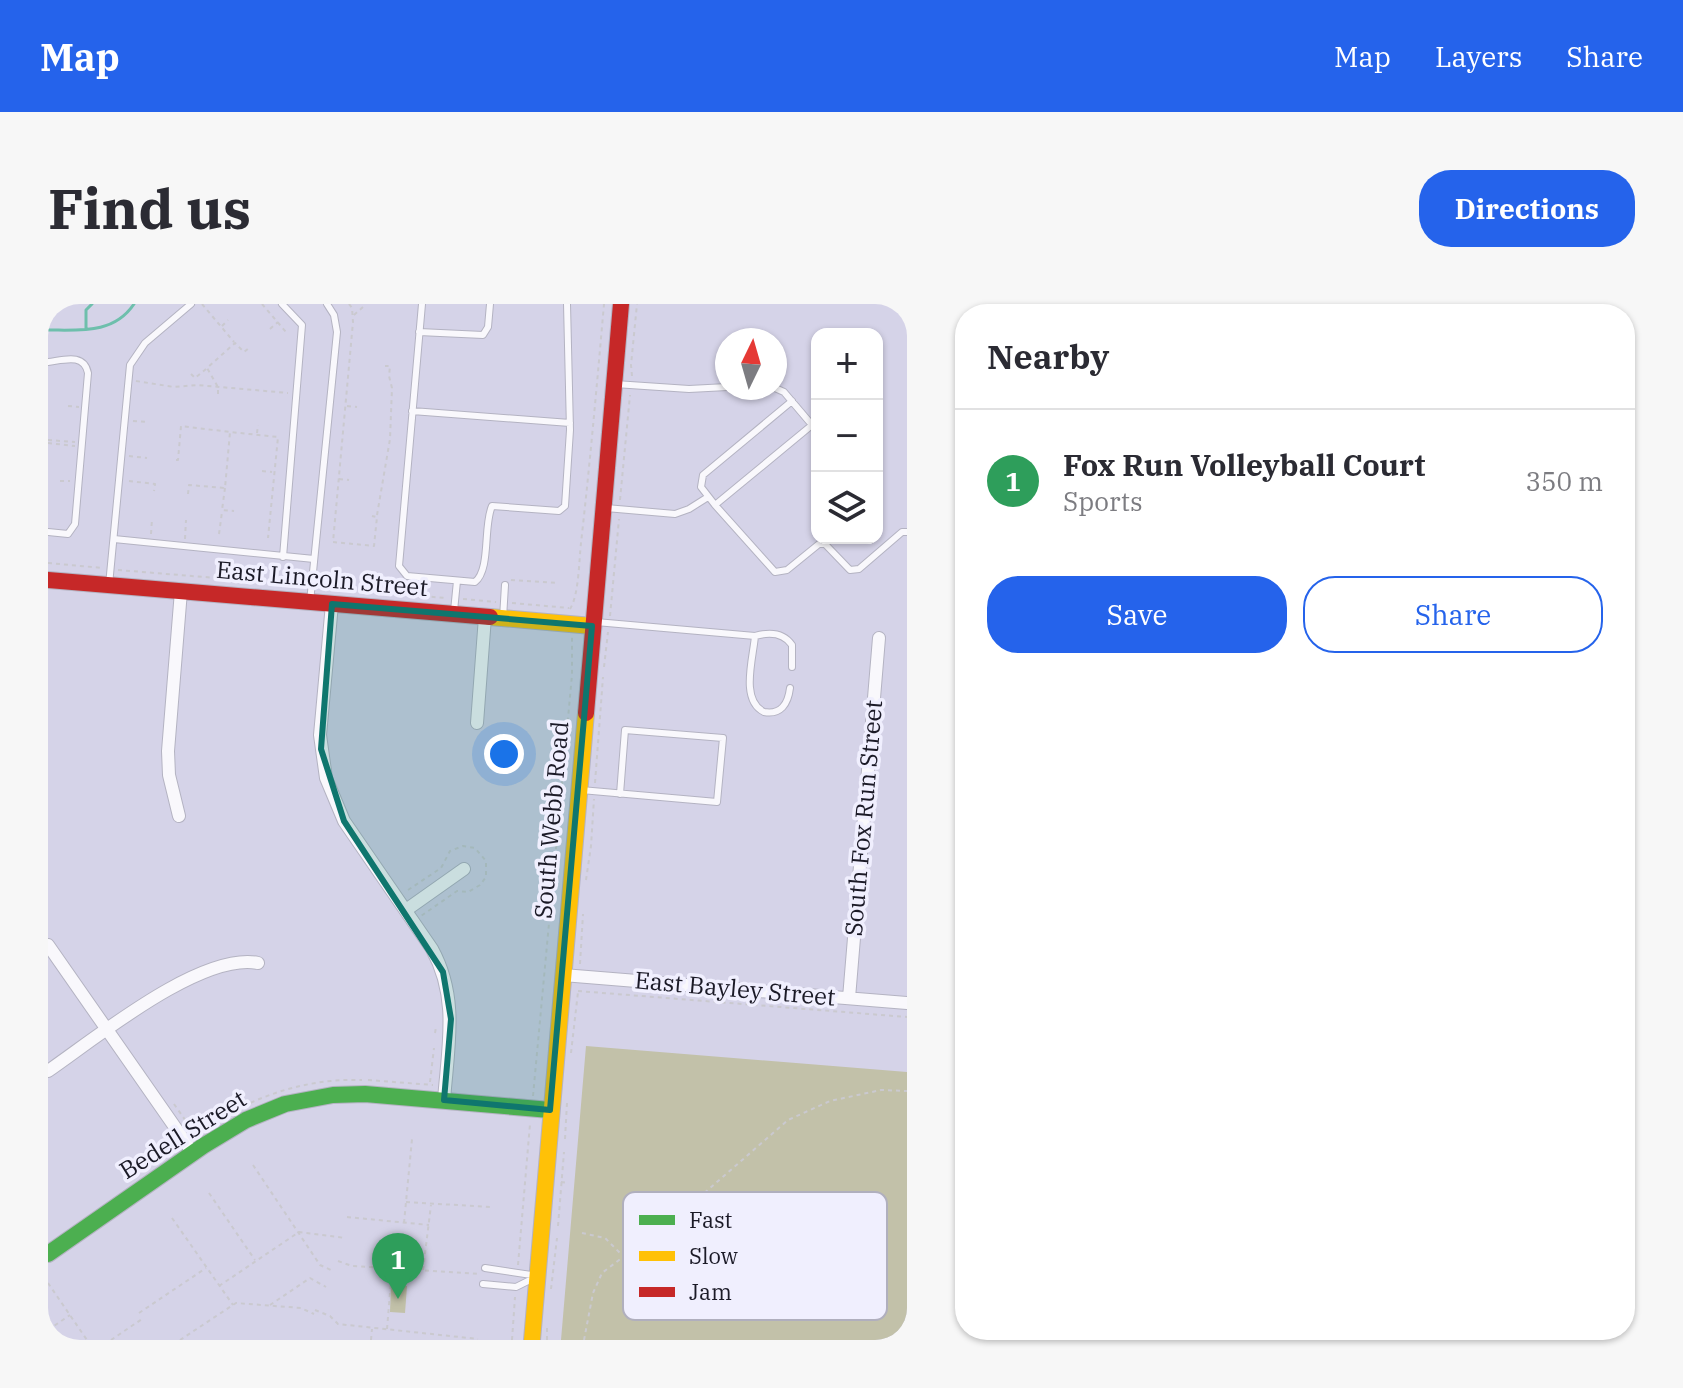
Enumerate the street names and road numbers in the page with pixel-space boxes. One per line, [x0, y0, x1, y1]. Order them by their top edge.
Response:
street label: East Lincoln Street [215, 553, 429, 603]
street label: South Fox Run Street [837, 699, 889, 937]
street label: South Webb Road [526, 720, 576, 920]
street label: East Bayley Street [633, 963, 837, 1013]
street label: Bedell Street [113, 1082, 252, 1186]

